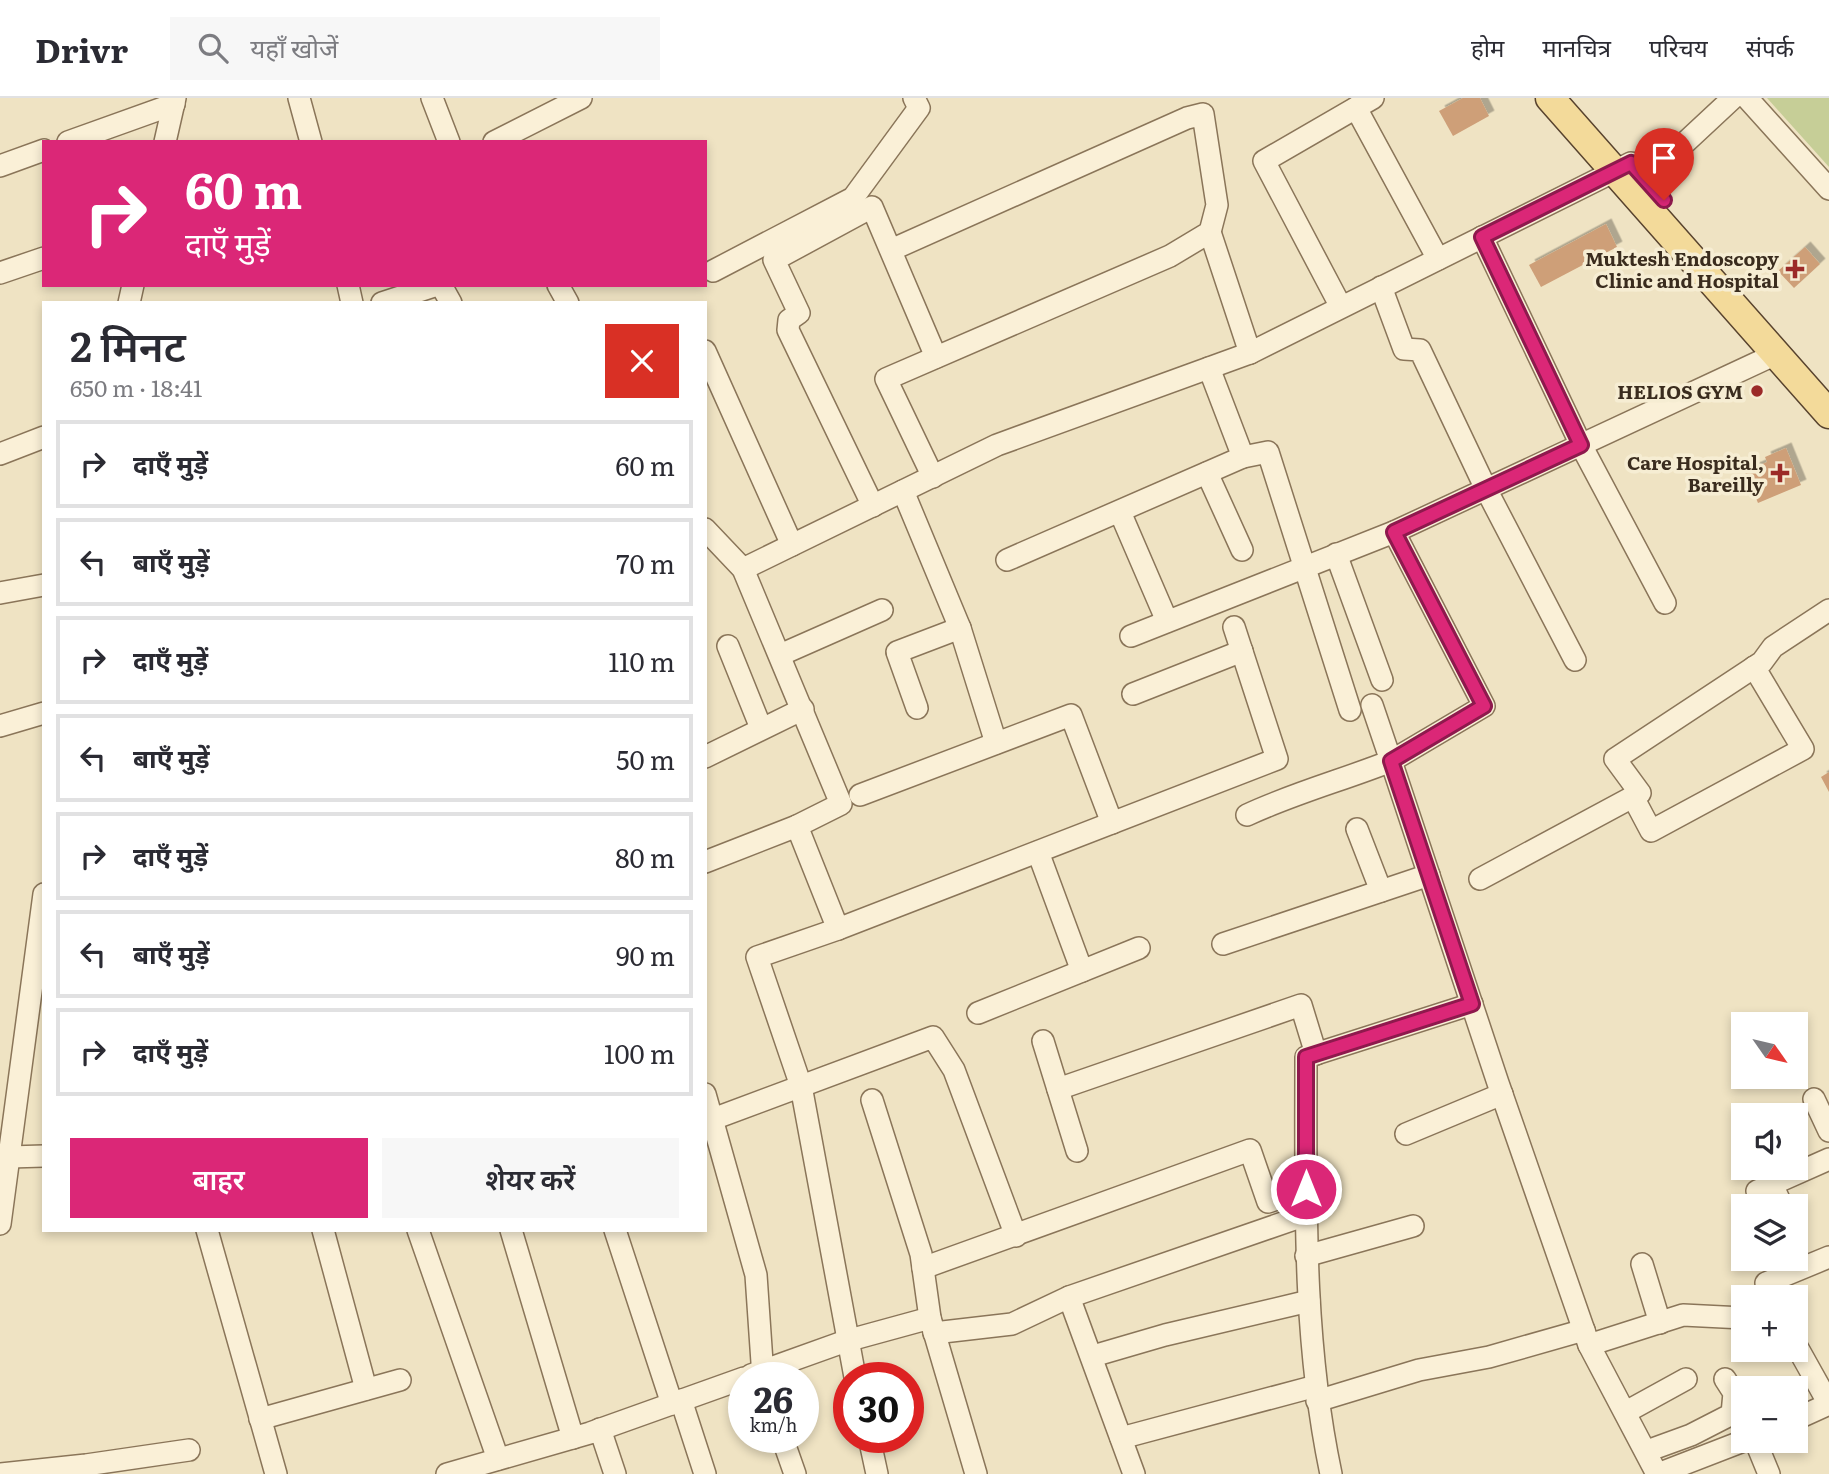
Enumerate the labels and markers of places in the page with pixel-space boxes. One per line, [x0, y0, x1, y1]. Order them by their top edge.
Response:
pin [1634, 128, 1694, 200]
place label: Muktesh Endoscopy Clinic and Hospital [1585, 244, 1779, 294]
marker: Muktesh Endoscopy Clinic and Hospital [1785, 259, 1805, 279]
place label: HELIOS GYM [1617, 377, 1743, 405]
marker: HELIOS GYM [1749, 383, 1765, 399]
place label: Care Hospital, Bareilly [1627, 448, 1764, 498]
marker: Care Hospital, Bareilly [1770, 463, 1790, 483]

